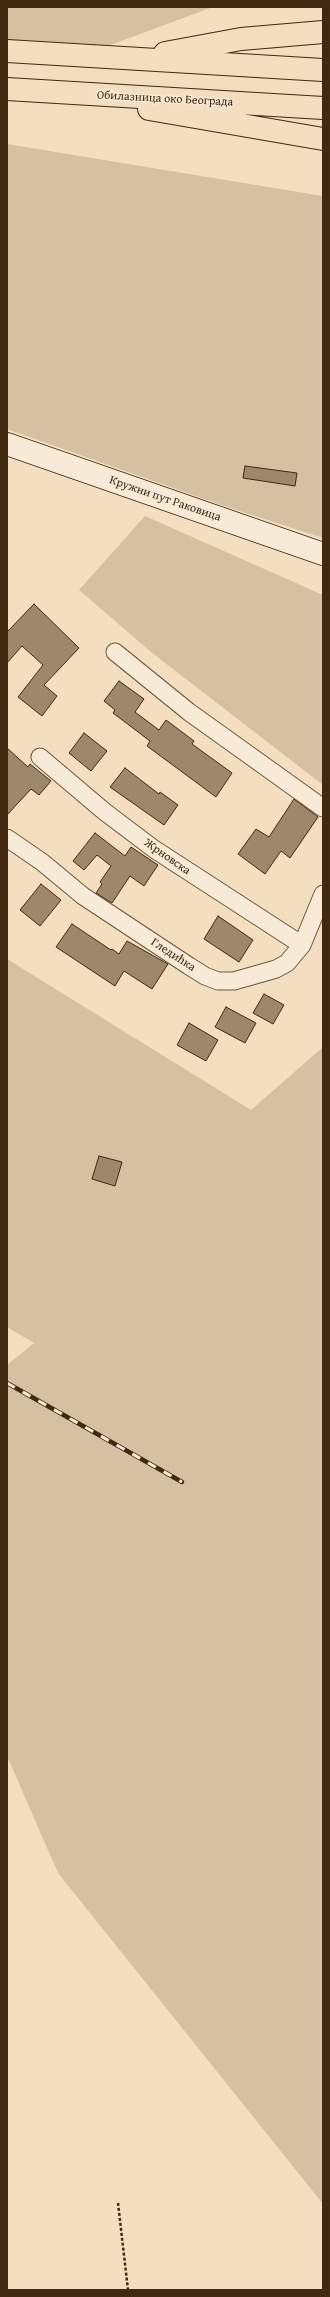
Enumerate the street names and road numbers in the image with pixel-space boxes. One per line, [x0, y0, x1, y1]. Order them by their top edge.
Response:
street label: Обилазница око Београда [96, 88, 234, 110]
street label: Кружни пут Раковица [107, 473, 223, 525]
street label: Жрновска [141, 836, 193, 878]
street label: Гледићка [148, 935, 198, 975]

